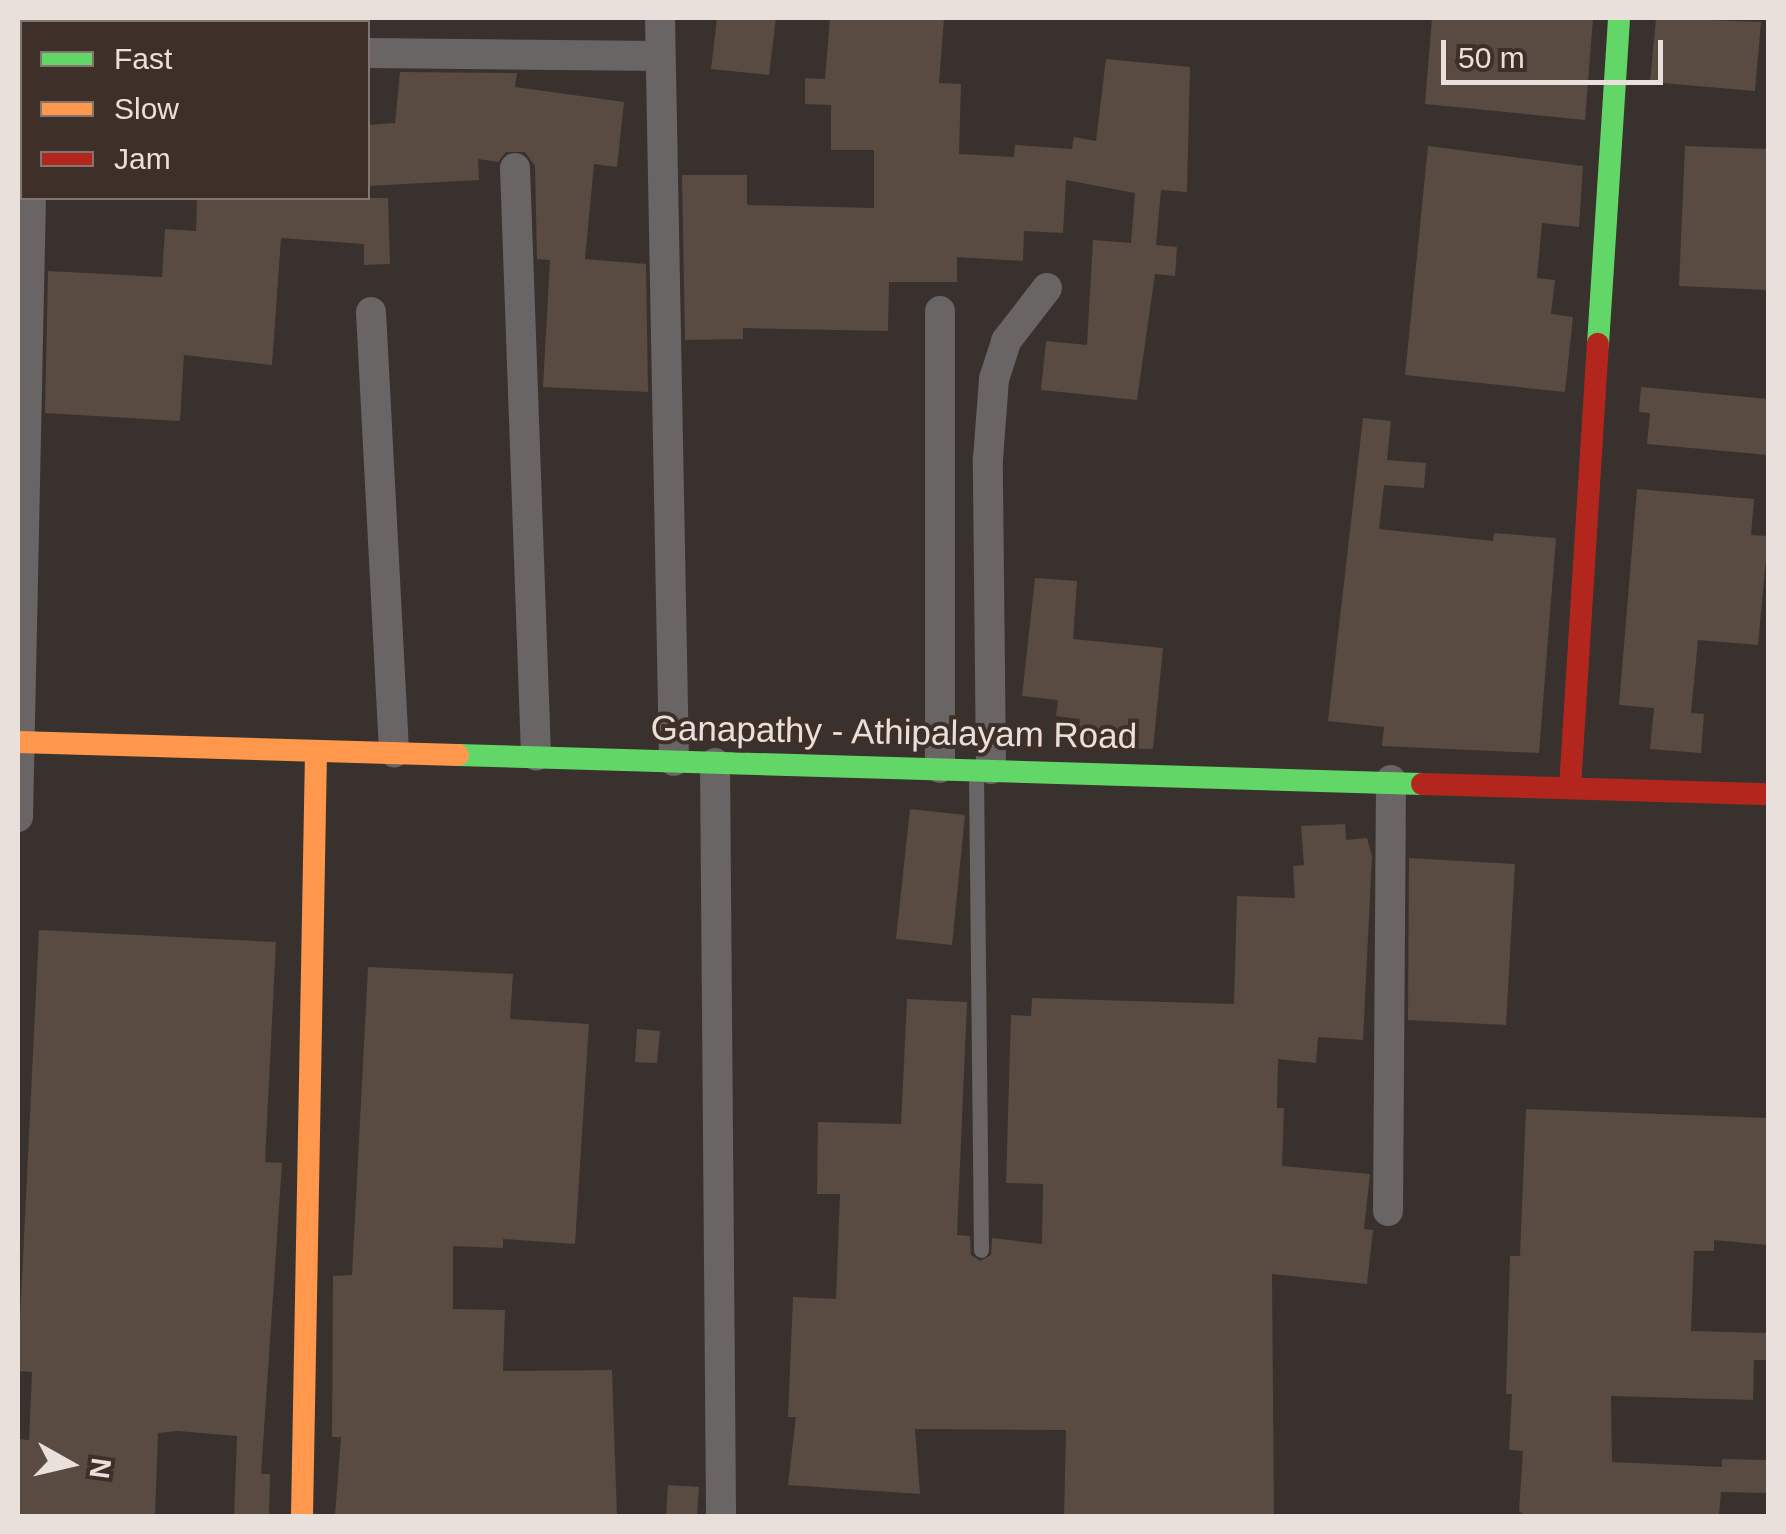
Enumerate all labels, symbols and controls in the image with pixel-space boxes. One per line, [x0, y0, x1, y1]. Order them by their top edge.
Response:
legend [20, 20, 370, 200]
scale bar [1446, 20, 1668, 82]
text: 50 m [1458, 41, 1525, 74]
text: Fast [114, 42, 172, 75]
text: Slow [114, 92, 179, 125]
text: Jam [114, 142, 171, 175]
street label: Ganapathy - Athipalayam Road [649, 707, 1139, 757]
north arrow [20, 1414, 120, 1514]
text: N [83, 1456, 117, 1480]

